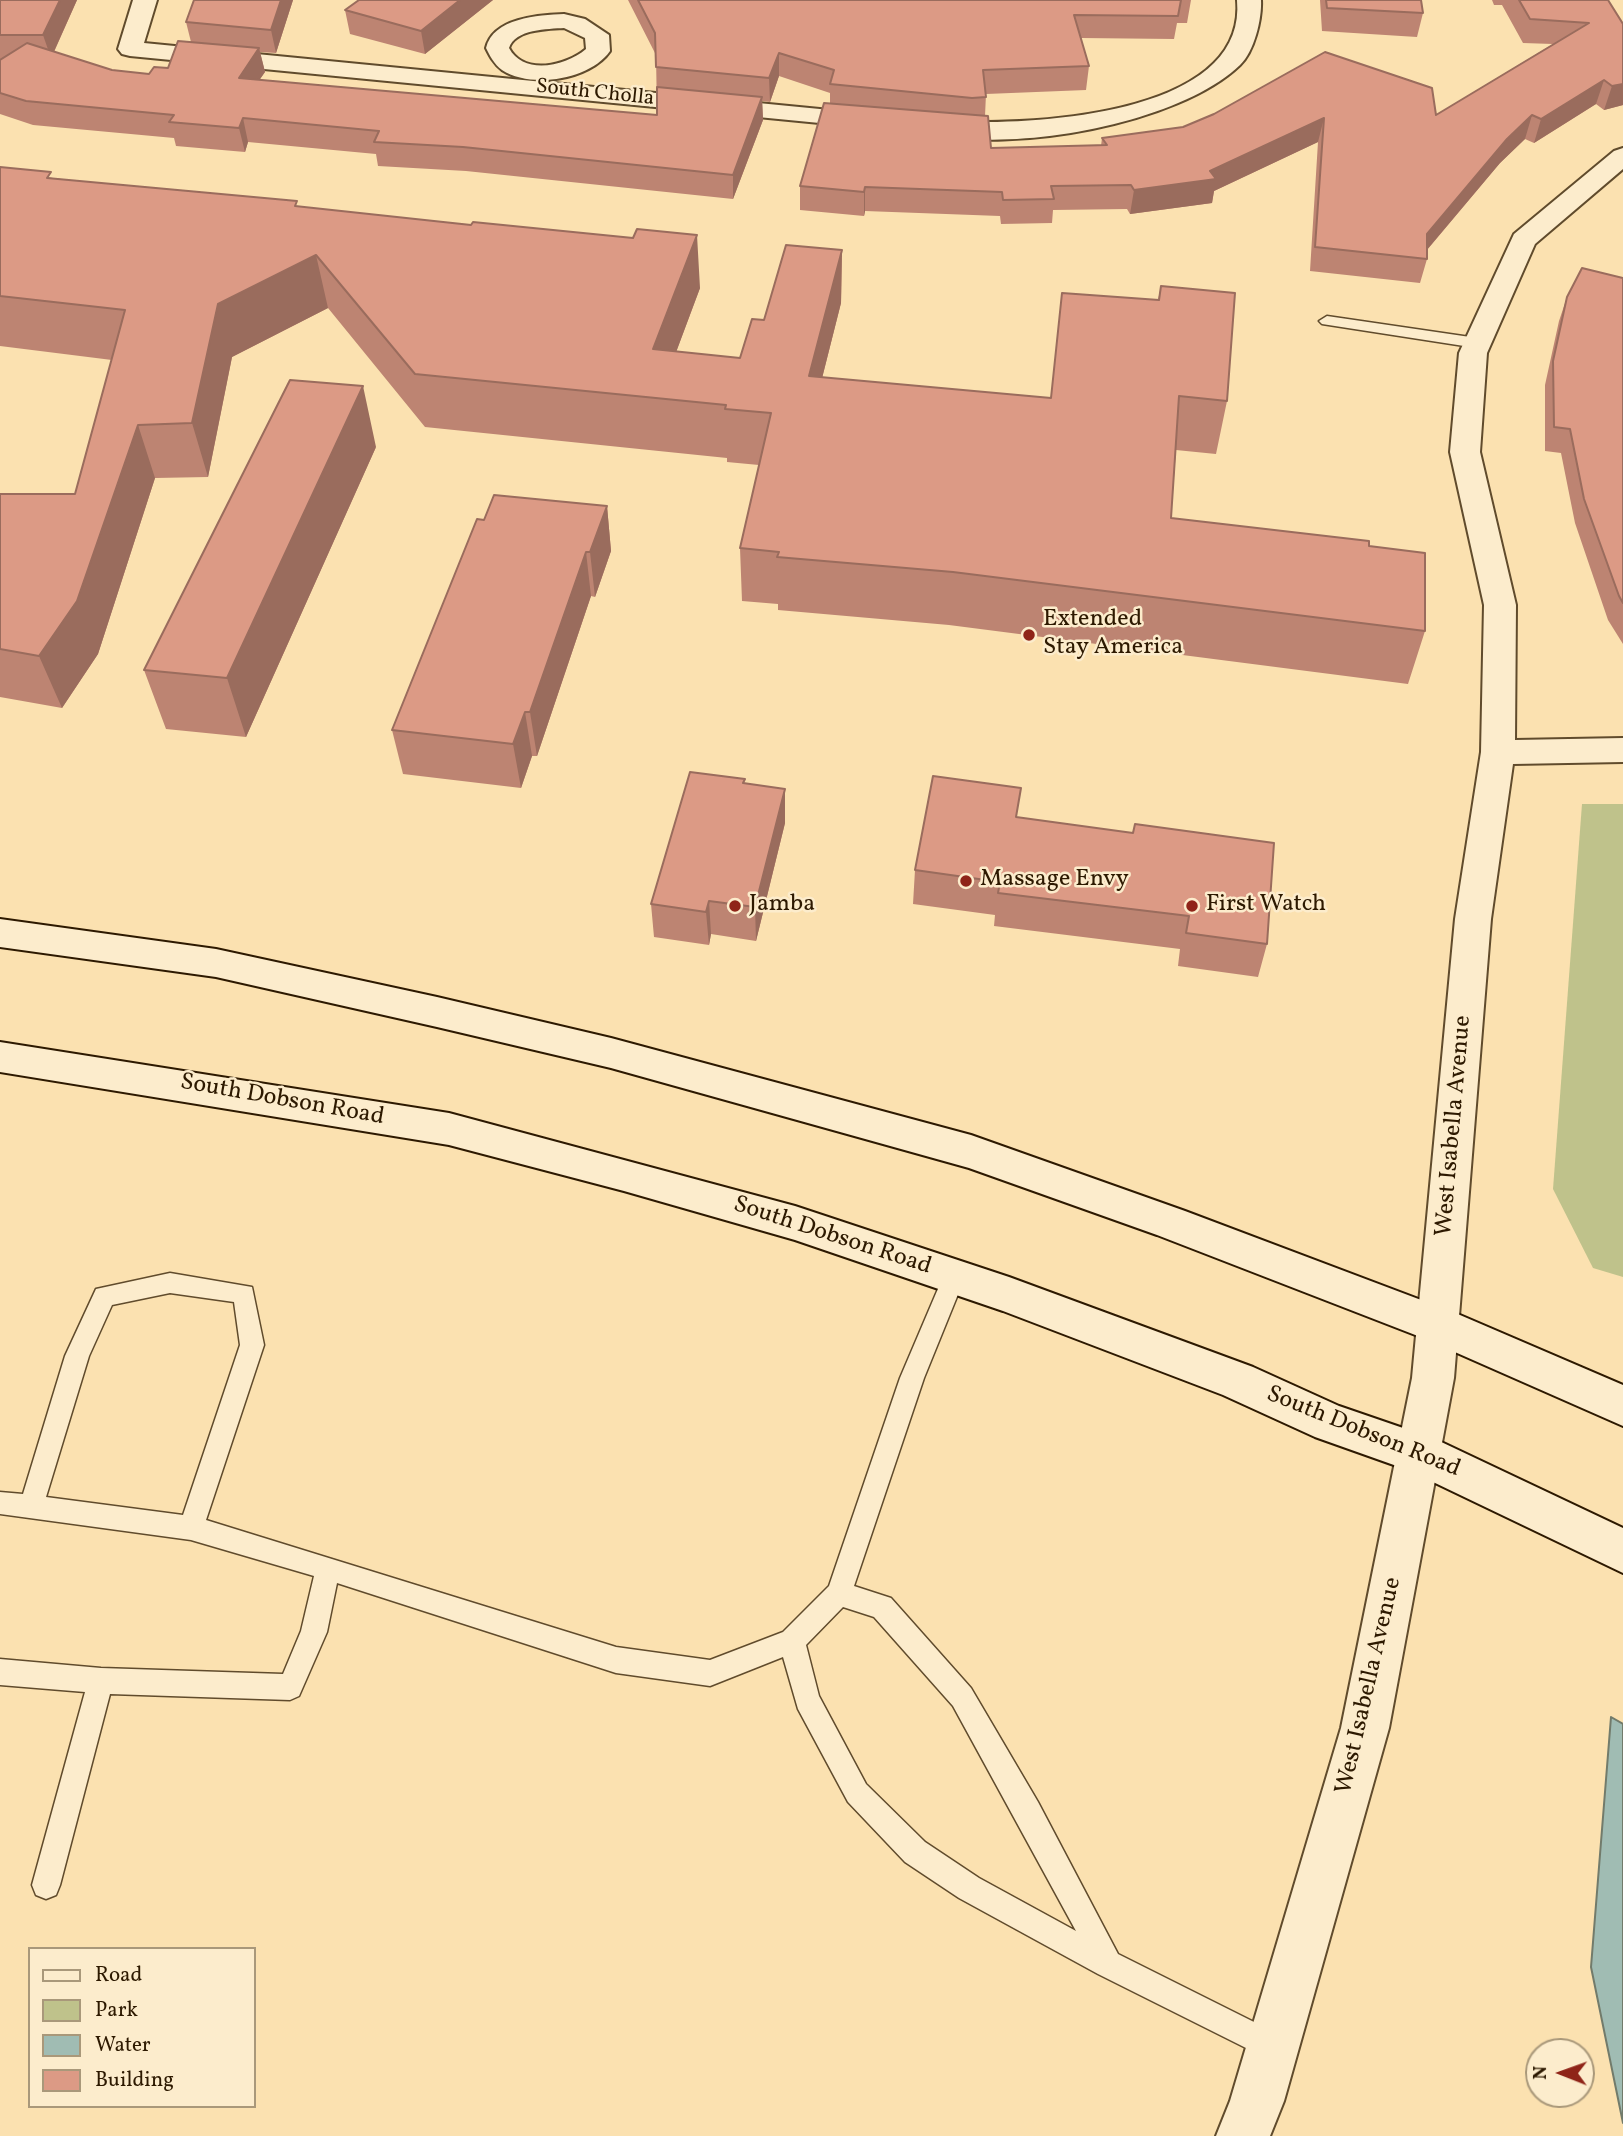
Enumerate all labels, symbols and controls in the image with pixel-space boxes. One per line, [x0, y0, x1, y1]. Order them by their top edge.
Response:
street label: South Cholla [535, 75, 655, 113]
place label: Extended Stay America [1043, 607, 1183, 663]
marker: Extended Stay America [1021, 627, 1037, 643]
place label: Massage Envy [980, 867, 1129, 895]
marker: Massage Envy [958, 873, 974, 889]
place label: Jamba [749, 892, 815, 920]
place label: First Watch [1206, 892, 1326, 920]
marker: Jamba [727, 898, 743, 914]
marker: First Watch [1184, 898, 1200, 914]
street label: West Isabella Avenue [1431, 1014, 1479, 1238]
street label: South Dobson Road [178, 1069, 386, 1133]
street label: South Dobson Road [729, 1191, 935, 1283]
street label: South Dobson Road [1262, 1381, 1464, 1485]
street label: West Isabella Avenue [1331, 1575, 1409, 1797]
legend [28, 1947, 256, 2108]
text: Road [95, 1961, 142, 1990]
text: Park [95, 1996, 138, 2025]
text: Water [95, 2031, 151, 2060]
north arrow [1525, 2038, 1595, 2108]
text: Building [95, 2066, 174, 2095]
text: N [1528, 2066, 1554, 2080]

